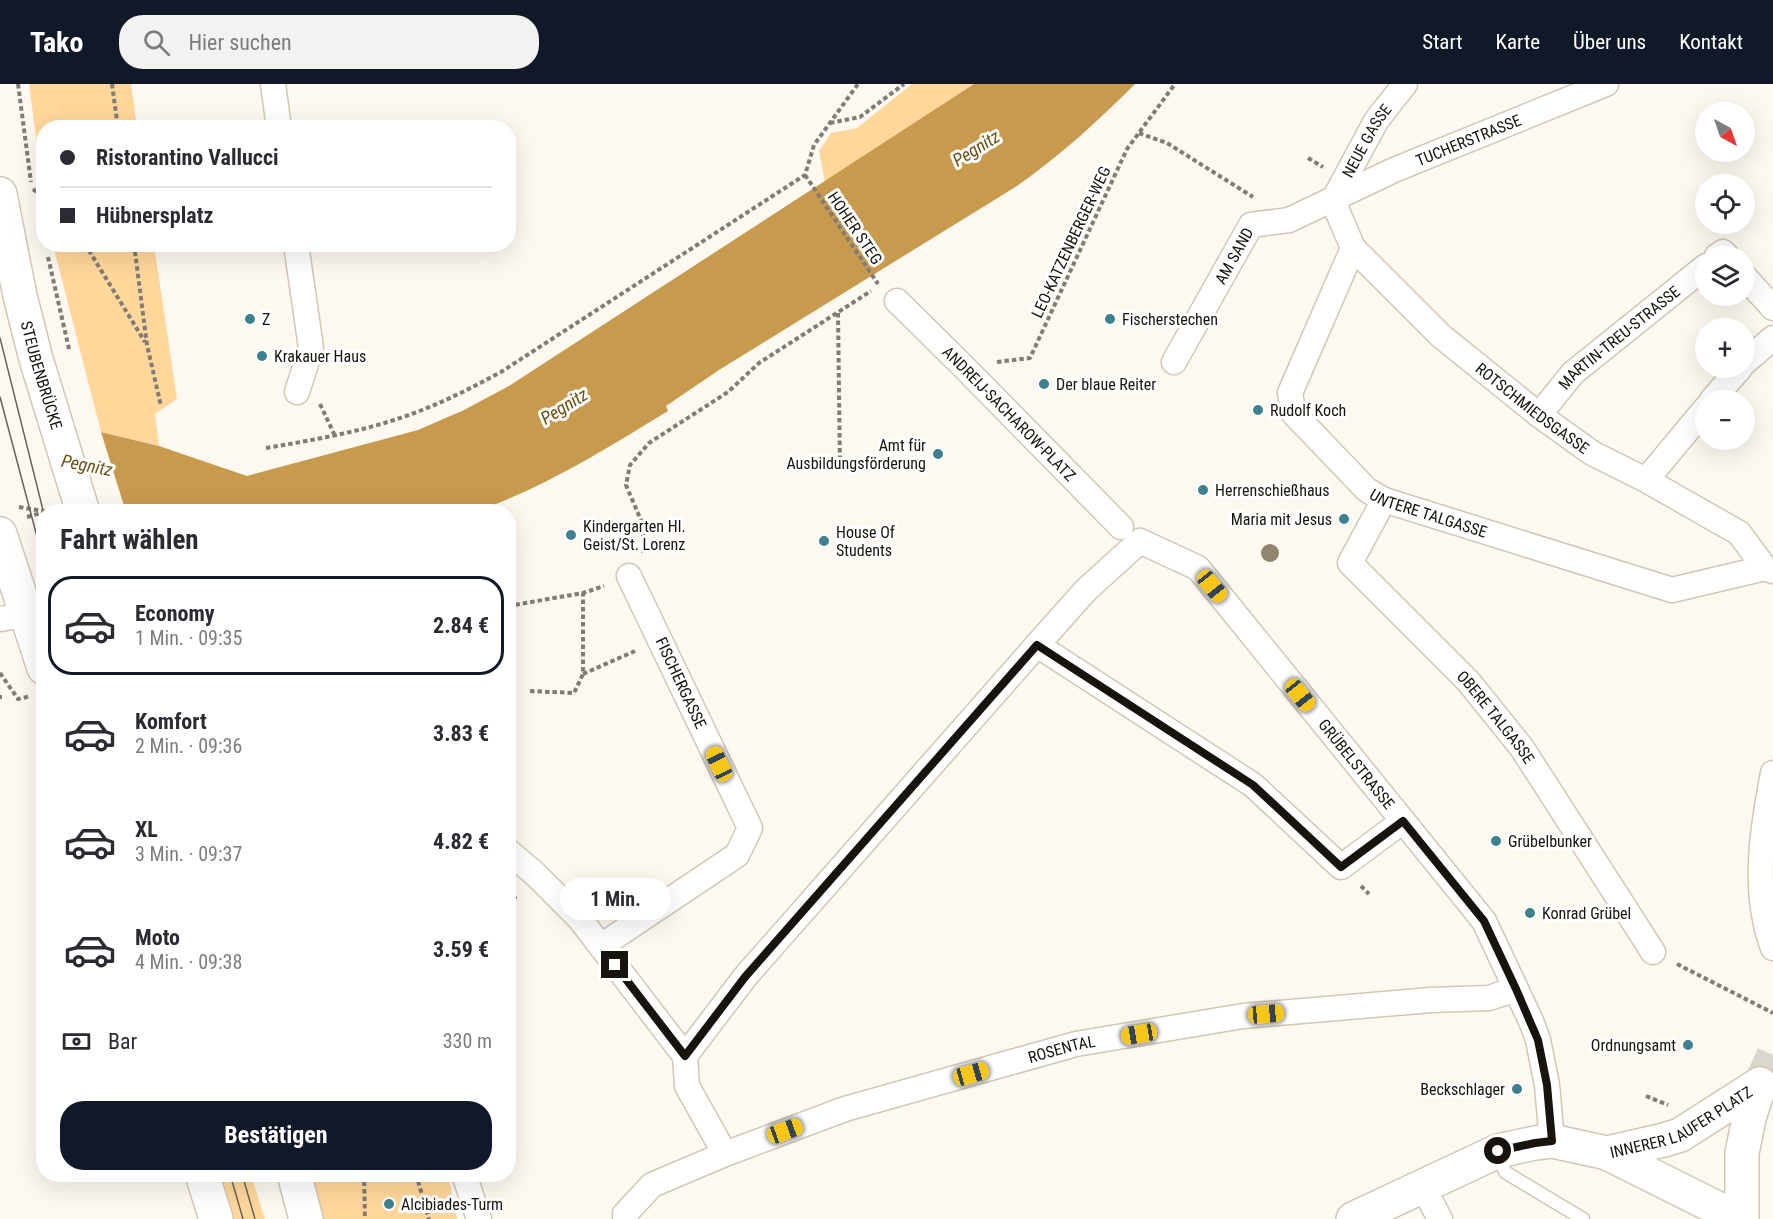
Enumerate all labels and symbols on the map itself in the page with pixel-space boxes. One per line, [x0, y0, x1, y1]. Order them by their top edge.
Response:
street label: NEUE GASSE [1338, 100, 1395, 181]
north arrow [1695, 102, 1755, 162]
street label: TUCHERSTRASSE [1413, 110, 1524, 170]
water label: Pegnitz [949, 125, 1004, 171]
street label: LEO-KATZENBERGER-WEG [1027, 163, 1115, 321]
street label: HOHER STEG [824, 188, 886, 268]
street label: AM SAND [1210, 224, 1257, 287]
street label: MARTIN-TREU-STRASSE [1554, 282, 1683, 393]
place label: Z [262, 310, 270, 329]
place label: Fischerstechen [1122, 310, 1218, 329]
marker: Z [243, 312, 257, 326]
marker: Fischerstechen [1103, 312, 1117, 326]
street label: STEUBENBRÜCKE [17, 319, 67, 432]
street label: ANDREIJ-SACHAROW-PLATZ [939, 342, 1080, 485]
place label: Krakauer Haus [274, 347, 366, 366]
marker: Krakauer Haus [255, 349, 269, 363]
street label: ROTSCHMIEDSGASSE [1472, 358, 1593, 458]
place label: Der blaue Reiter [1056, 375, 1156, 394]
marker: Der blaue Reiter [1037, 377, 1051, 391]
water label: Pegnitz [537, 383, 592, 429]
place label: Rudolf Koch [1270, 401, 1346, 420]
marker: Rudolf Koch [1251, 403, 1265, 417]
place label: Amt für Ausbildungsförderung [786, 436, 926, 473]
marker: Amt für Ausbildungsförderung [931, 447, 945, 461]
water label: Pegnitz [60, 450, 115, 480]
place label: Herrenschießhaus [1215, 481, 1330, 500]
marker: Herrenschießhaus [1196, 483, 1210, 497]
street label: UNTERE TALGASSE [1367, 484, 1489, 541]
place label: Maria mit Jesus [1231, 510, 1332, 529]
marker: Maria mit Jesus [1337, 512, 1351, 526]
place label: Kindergarten Hl. Geist/St. Lorenz [583, 517, 686, 554]
place label: House Of Students [836, 523, 895, 560]
marker: Kindergarten Hl. Geist/St. Lorenz [564, 528, 578, 542]
marker: House Of Students [817, 534, 831, 548]
car [1194, 566, 1230, 606]
street label: FISCHERGASSE [652, 634, 710, 732]
street label: OBERE TALGASSE [1453, 666, 1539, 767]
car [1282, 675, 1318, 715]
street label: GRÜBELSTRASSE [1315, 715, 1399, 813]
car [703, 744, 735, 784]
place label: Grübelbunker [1508, 832, 1592, 851]
marker: Grübelbunker [1489, 834, 1503, 848]
callout: 1 Min. [560, 878, 670, 920]
place label: Konrad Grübel [1542, 904, 1631, 923]
marker: Konrad Grübel [1523, 906, 1537, 920]
route end [601, 951, 628, 978]
car [1247, 1003, 1285, 1025]
car [1120, 1022, 1158, 1046]
street label: ROSENTAL [1026, 1031, 1097, 1067]
place label: Ordnungsamt [1591, 1036, 1676, 1055]
marker: Ordnungsamt [1681, 1038, 1695, 1052]
car [951, 1060, 991, 1088]
place label: Beckschlager [1420, 1080, 1505, 1099]
marker: Beckschlager [1510, 1082, 1524, 1096]
street label: INNERER LAUFER PLATZ [1608, 1082, 1756, 1162]
car [765, 1116, 805, 1146]
route start [1484, 1137, 1511, 1164]
place label: Alcibiades-Turm [401, 1195, 503, 1214]
marker: Alcibiades-Turm [382, 1197, 396, 1211]

